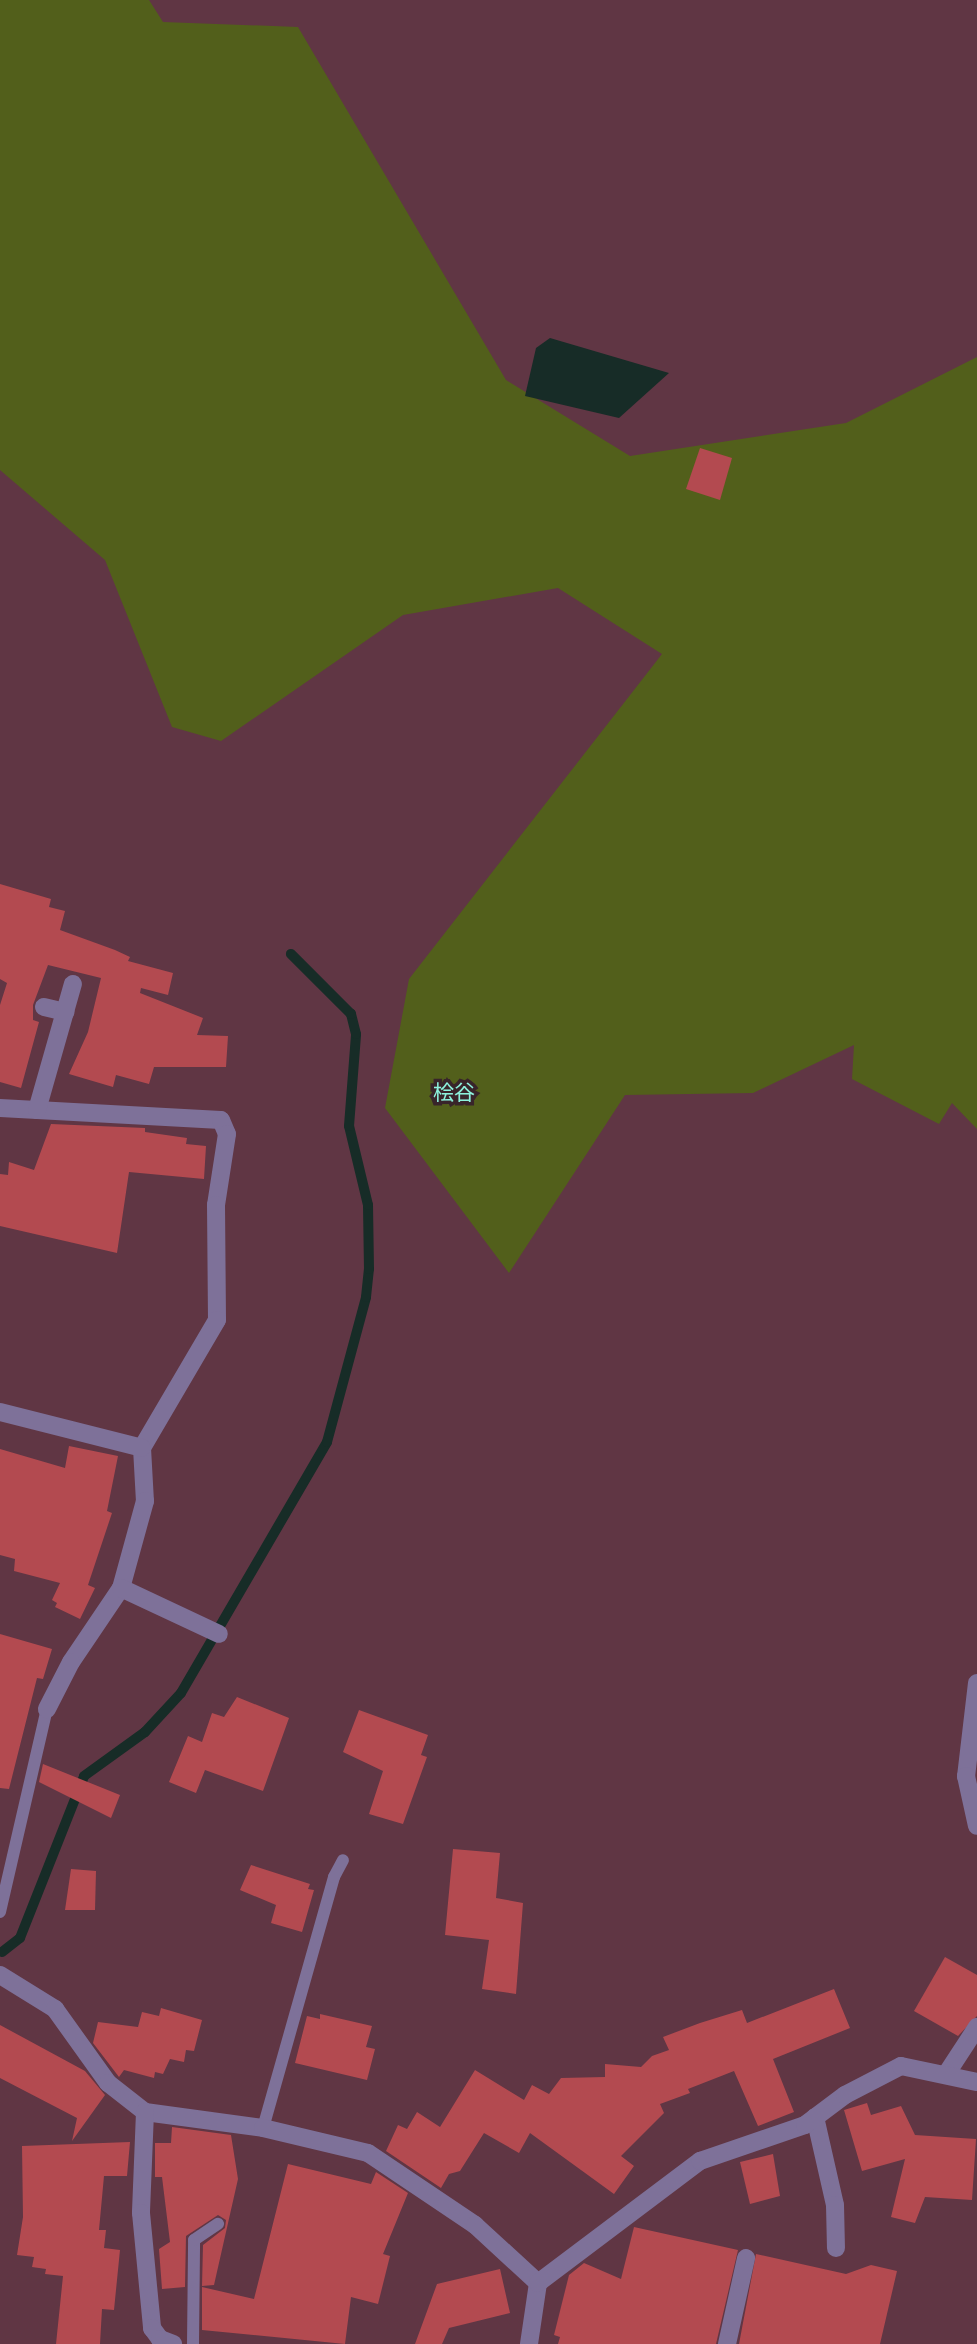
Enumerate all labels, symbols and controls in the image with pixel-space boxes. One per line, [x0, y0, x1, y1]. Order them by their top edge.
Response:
district label: 桧谷 [433, 1079, 475, 1105]

